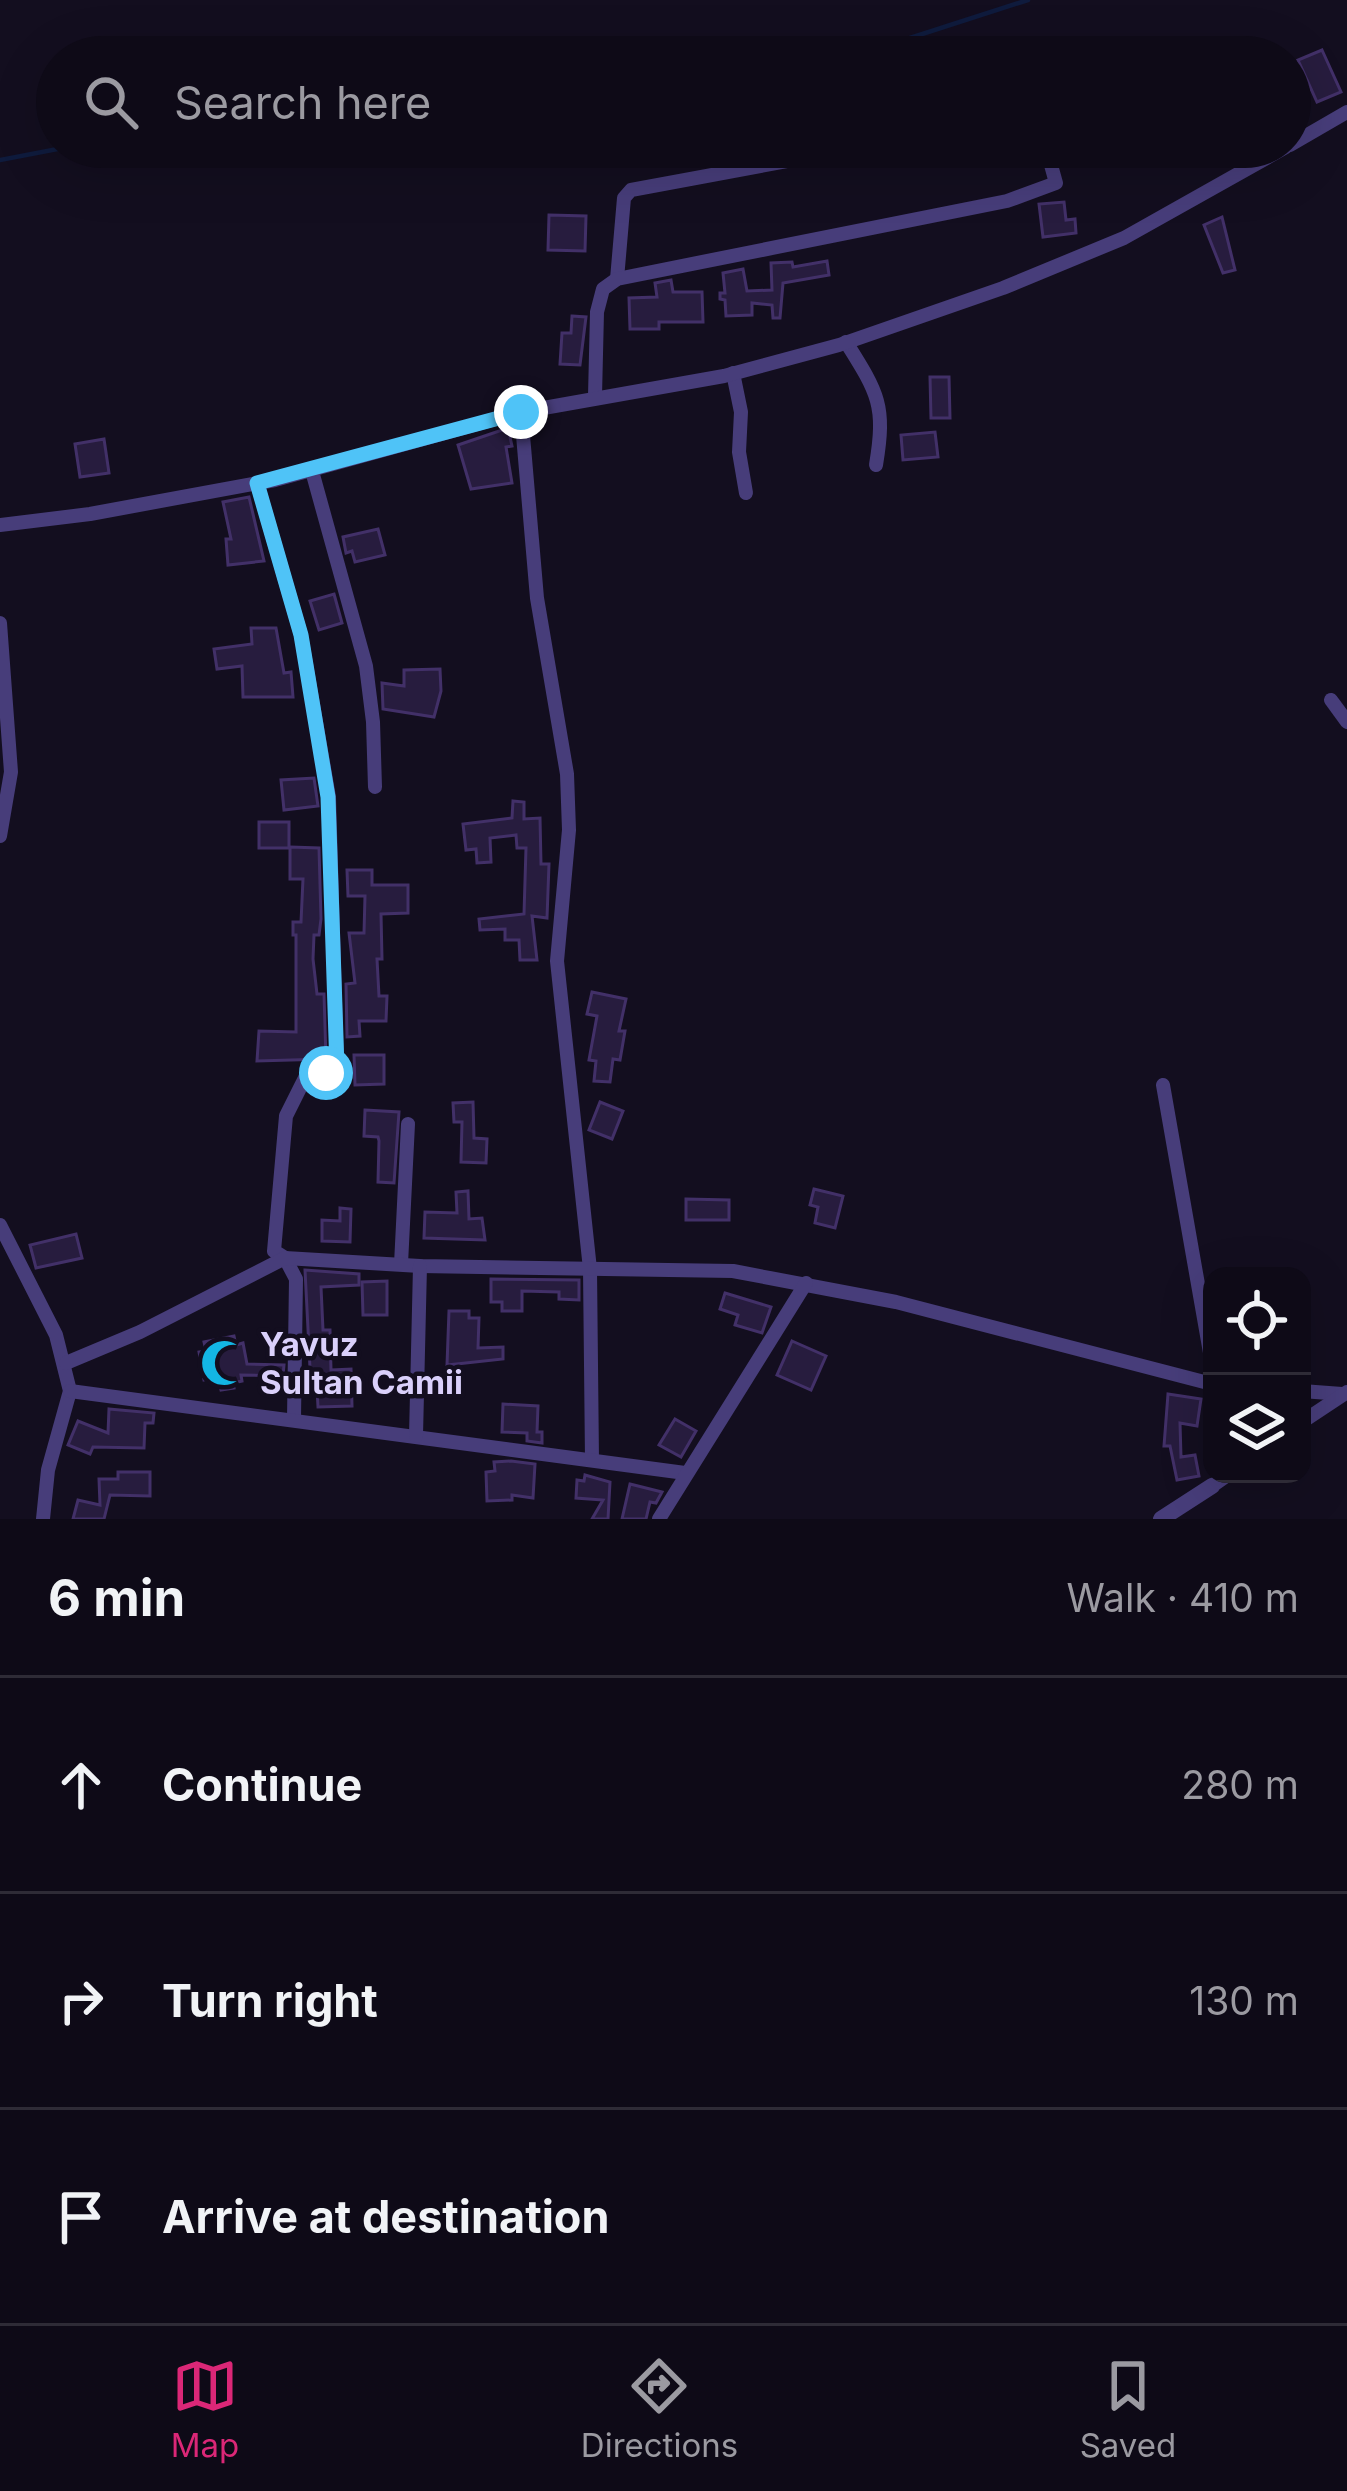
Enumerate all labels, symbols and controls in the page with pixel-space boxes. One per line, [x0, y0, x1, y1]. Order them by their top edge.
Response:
search box [36, 36, 1311, 168]
icon: search [78, 69, 144, 135]
text: Search here [174, 75, 431, 130]
route end [494, 385, 548, 439]
route start [299, 1046, 353, 1100]
map controls [1203, 1267, 1311, 1483]
button: locate [1203, 1267, 1311, 1375]
place label: Yavuz Sultan Camii [260, 1324, 463, 1402]
mosque icon: Yavuz Sultan Camii [199, 1338, 249, 1388]
button: layers [1203, 1375, 1311, 1483]
text: 6 min [48, 1567, 185, 1628]
text: Walk · 410 m [1067, 1574, 1299, 1621]
icon: ahead [48, 1752, 114, 1818]
text: Continue [162, 1757, 362, 1812]
text: 280 m [1181, 1761, 1299, 1808]
icon: right [48, 1968, 114, 2034]
text: Turn right [162, 1973, 378, 2028]
text: 130 m [1189, 1977, 1299, 2024]
icon: arrive [48, 2184, 114, 2250]
text: Arrive at destination [162, 2189, 609, 2244]
tab: Map [171, 2353, 239, 2465]
tab: Directions [581, 2353, 738, 2465]
tab: Saved [1080, 2353, 1176, 2465]

